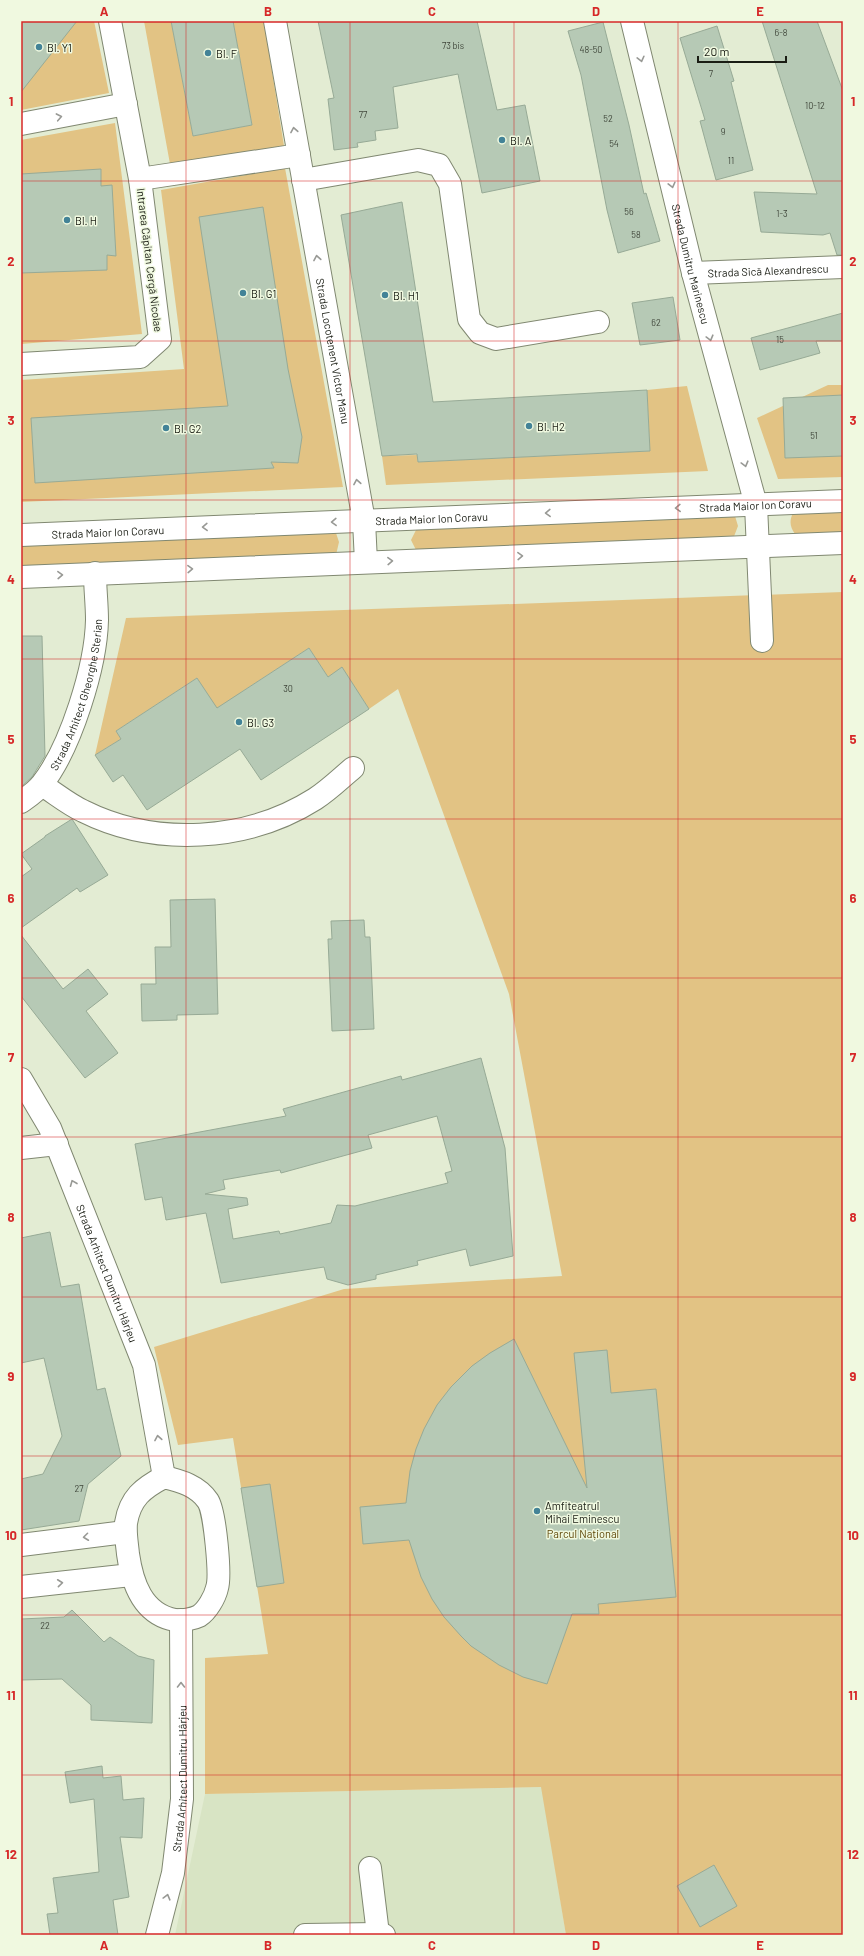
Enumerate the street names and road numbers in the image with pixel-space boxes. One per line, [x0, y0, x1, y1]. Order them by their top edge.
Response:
street label: Intrarea Căpitan Cergă Nicolae [135, 187, 165, 333]
street label: Strada Dumitru Marinescu [670, 202, 713, 325]
street label: Strada Sică Alexandrescu [707, 261, 829, 279]
street label: Strada Locotenent Victor Manu [314, 277, 353, 425]
street label: Strada Maior Ion Coravu [699, 496, 812, 513]
street label: Strada Maior Ion Coravu [375, 509, 488, 527]
street label: Strada Maior Ion Coravu [51, 523, 165, 540]
street label: Strada Arhitect Gheorghe Sterian [47, 618, 104, 772]
street label: Strada Arhitect Dumitru Hârjeu [74, 1202, 141, 1344]
street label: Strada Arhitect Dumitru Hârjeu [169, 1705, 189, 1852]

